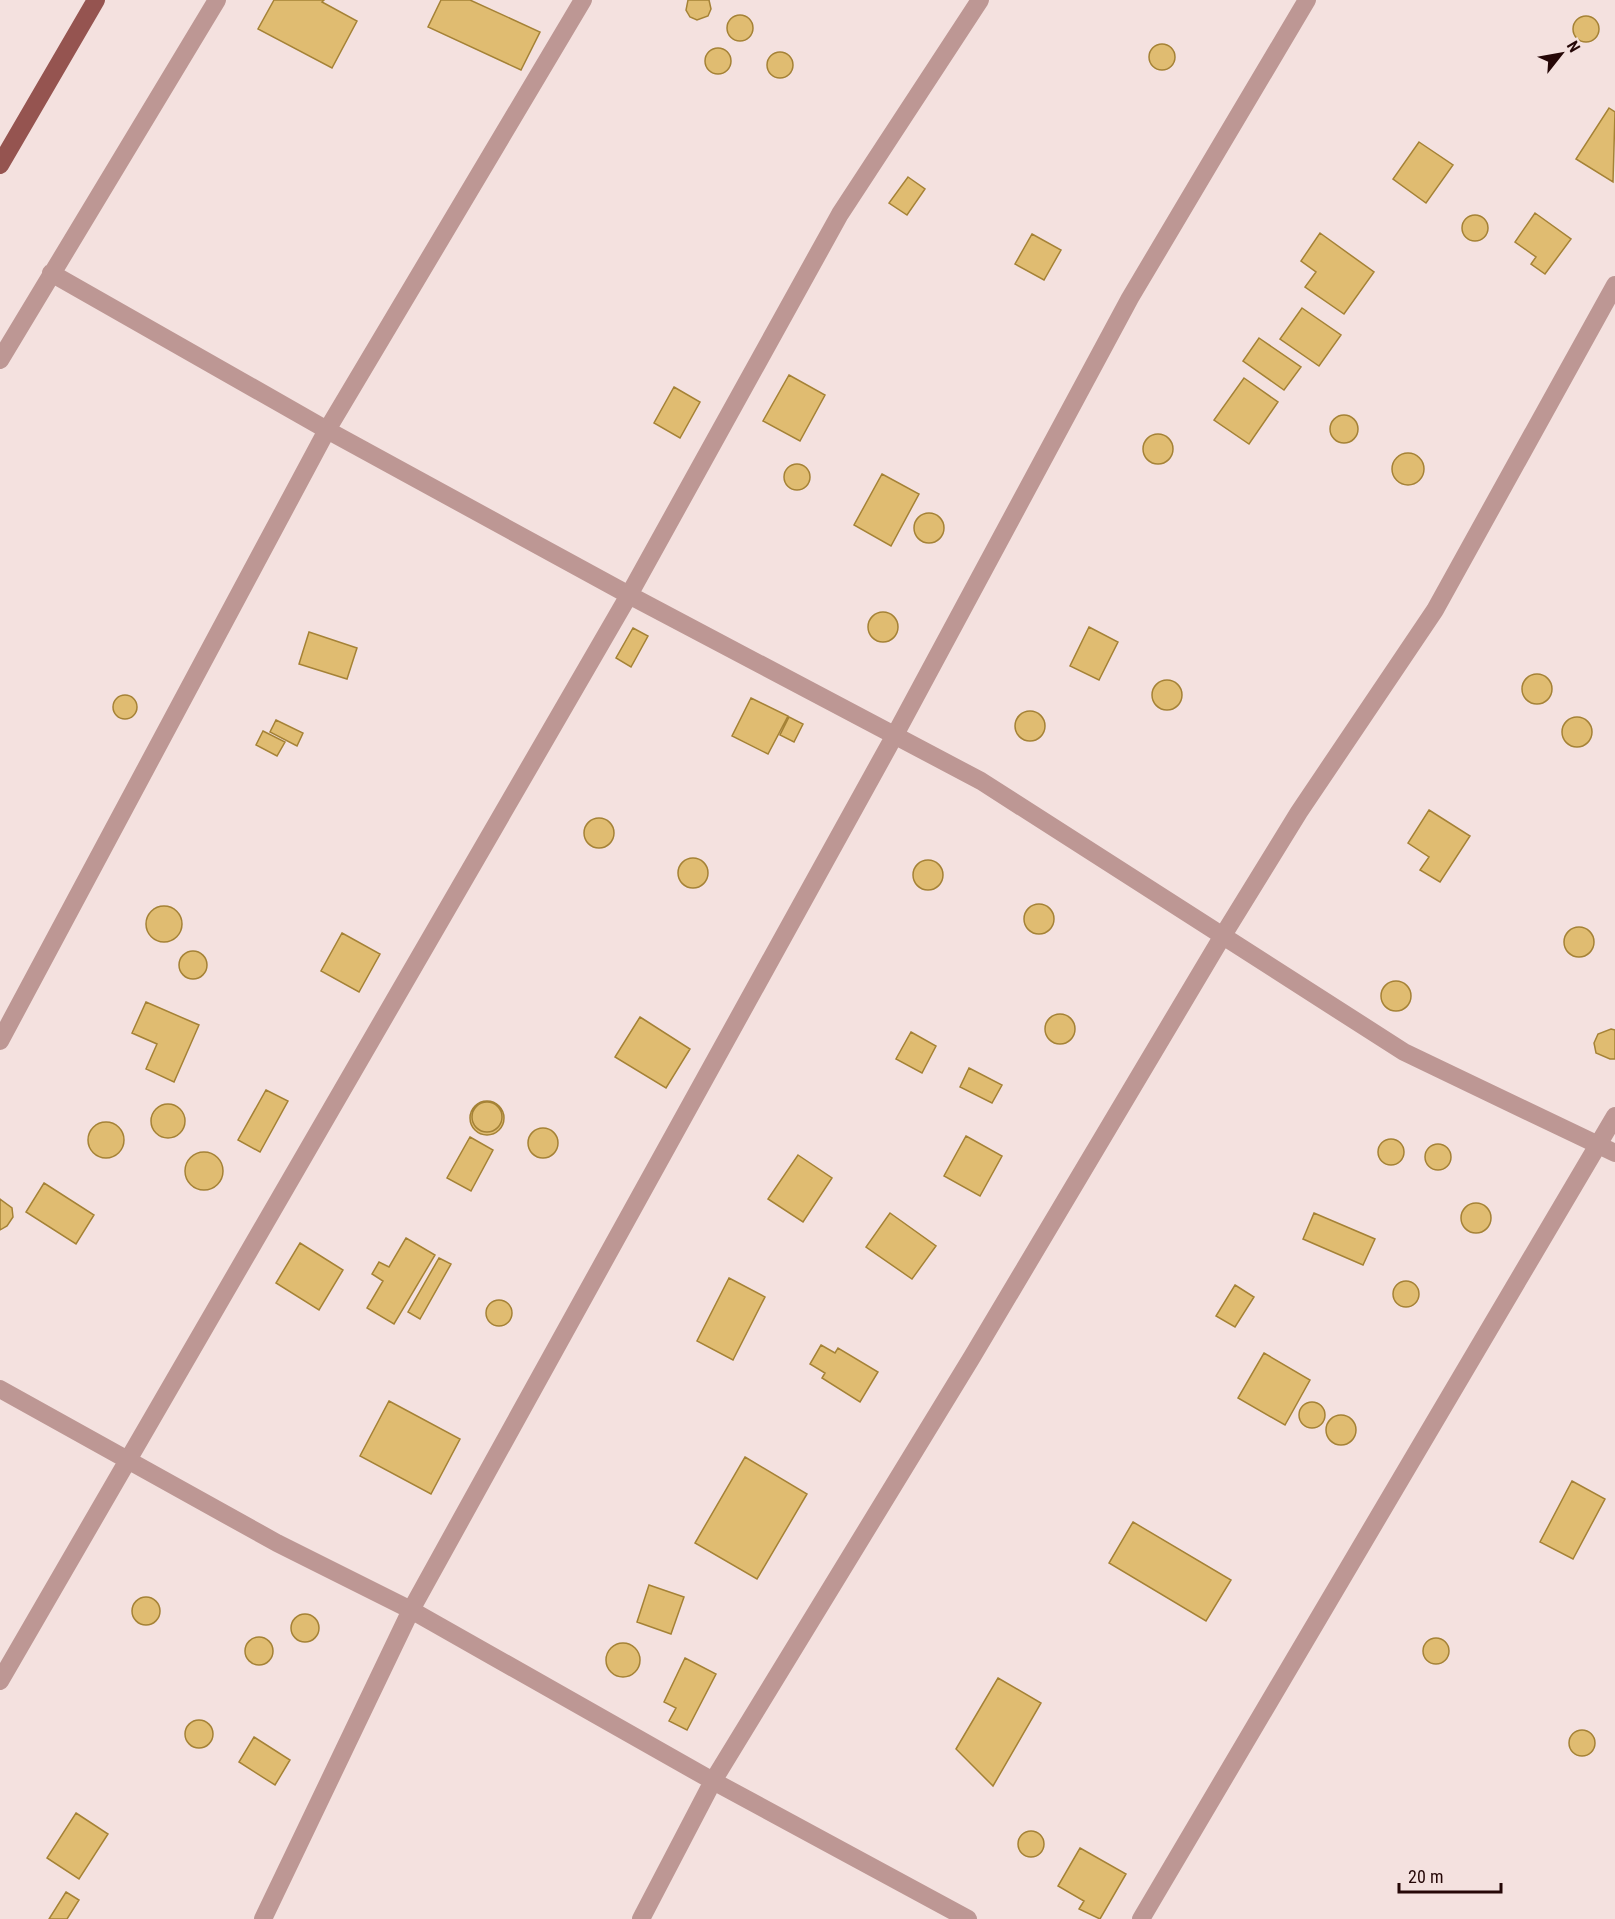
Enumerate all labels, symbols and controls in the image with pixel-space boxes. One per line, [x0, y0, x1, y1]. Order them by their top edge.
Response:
north arrow [1531, 24, 1591, 84]
text: N [1563, 37, 1584, 56]
scale bar [1399, 1856, 1501, 1894]
text: 20 m [1408, 1866, 1443, 1887]

